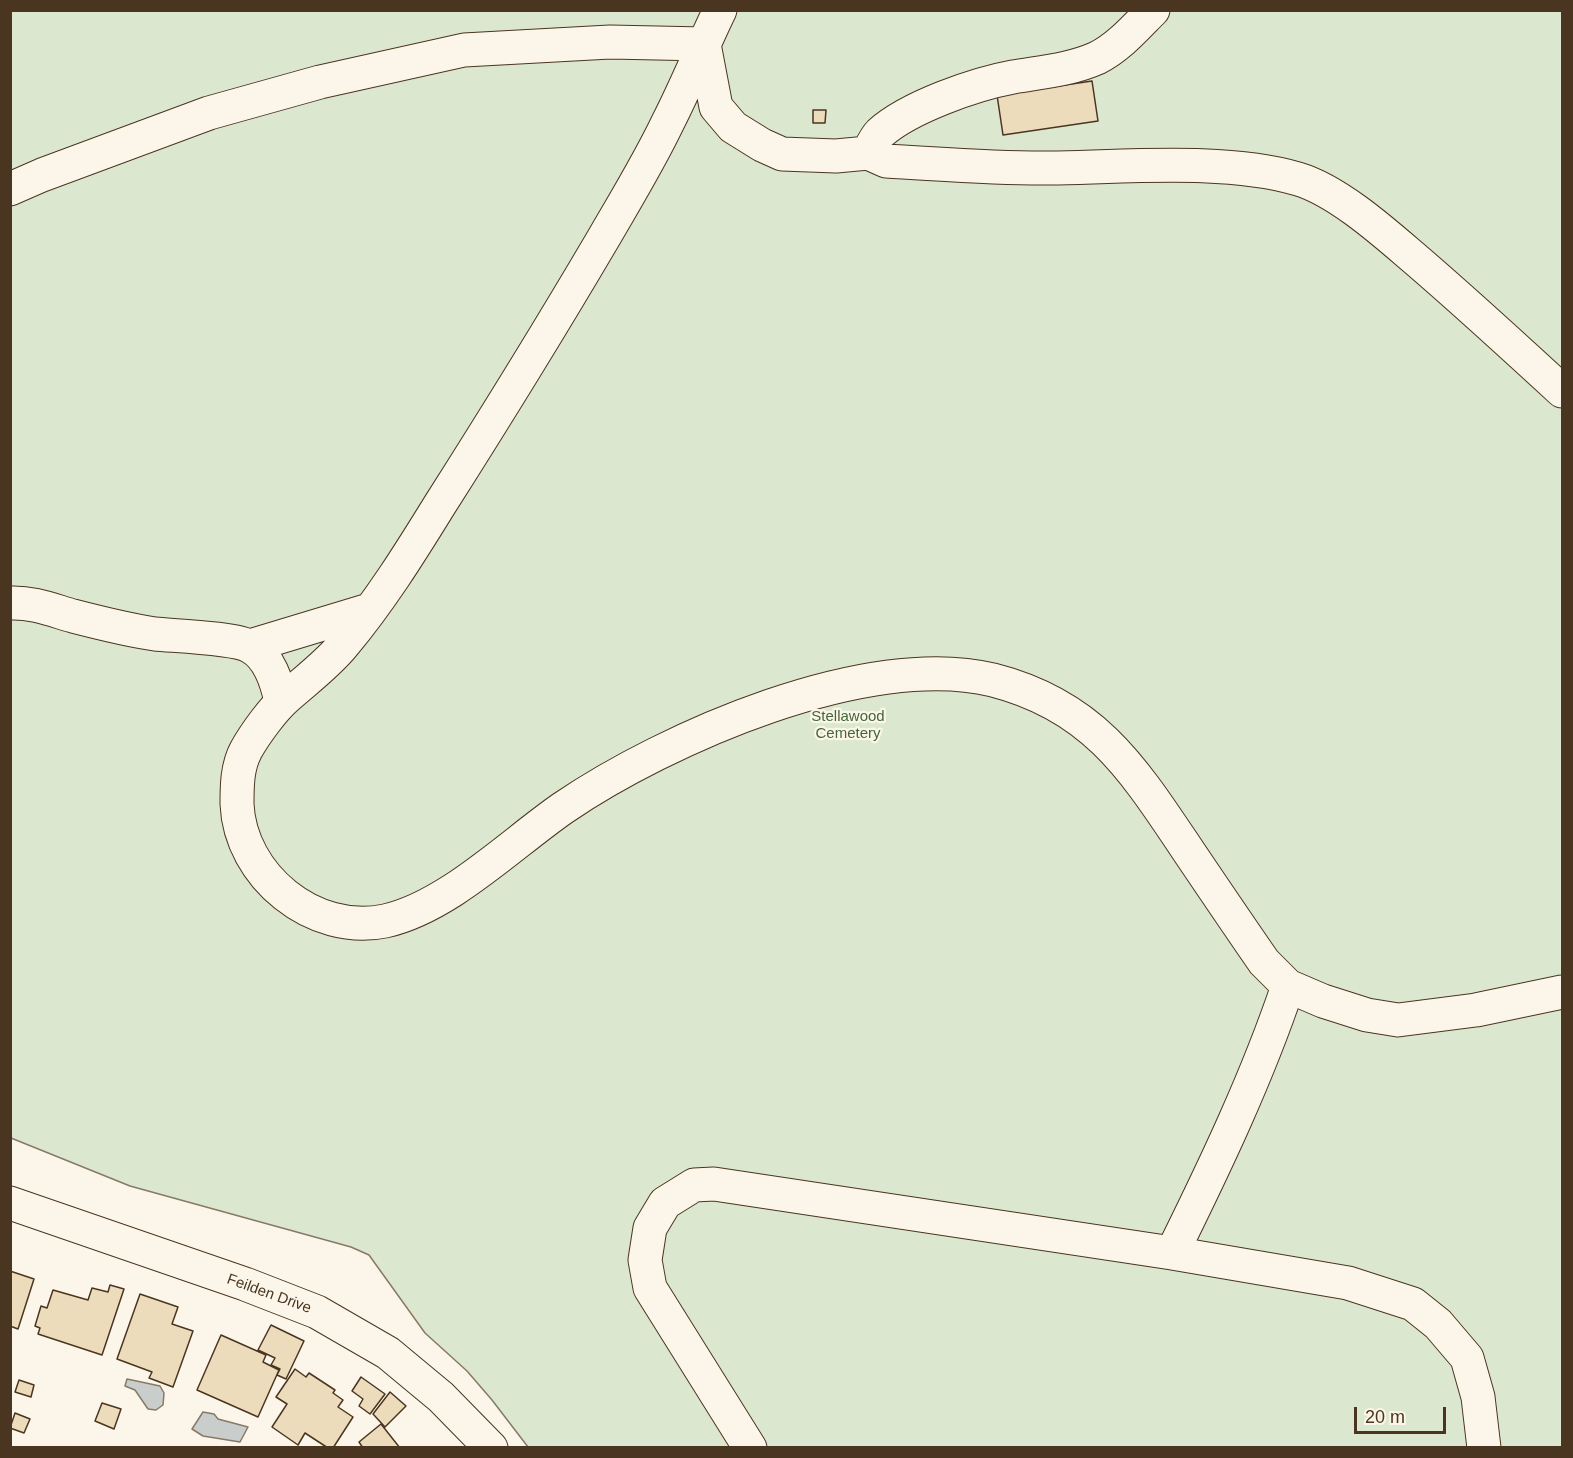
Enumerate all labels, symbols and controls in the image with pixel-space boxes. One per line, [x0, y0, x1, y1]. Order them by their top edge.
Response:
park label: Stellawood Cemetery [811, 708, 885, 743]
street label: Feilden Drive [224, 1270, 314, 1318]
scale bar [1357, 1395, 1448, 1433]
text: 20 m [1365, 1407, 1405, 1427]

